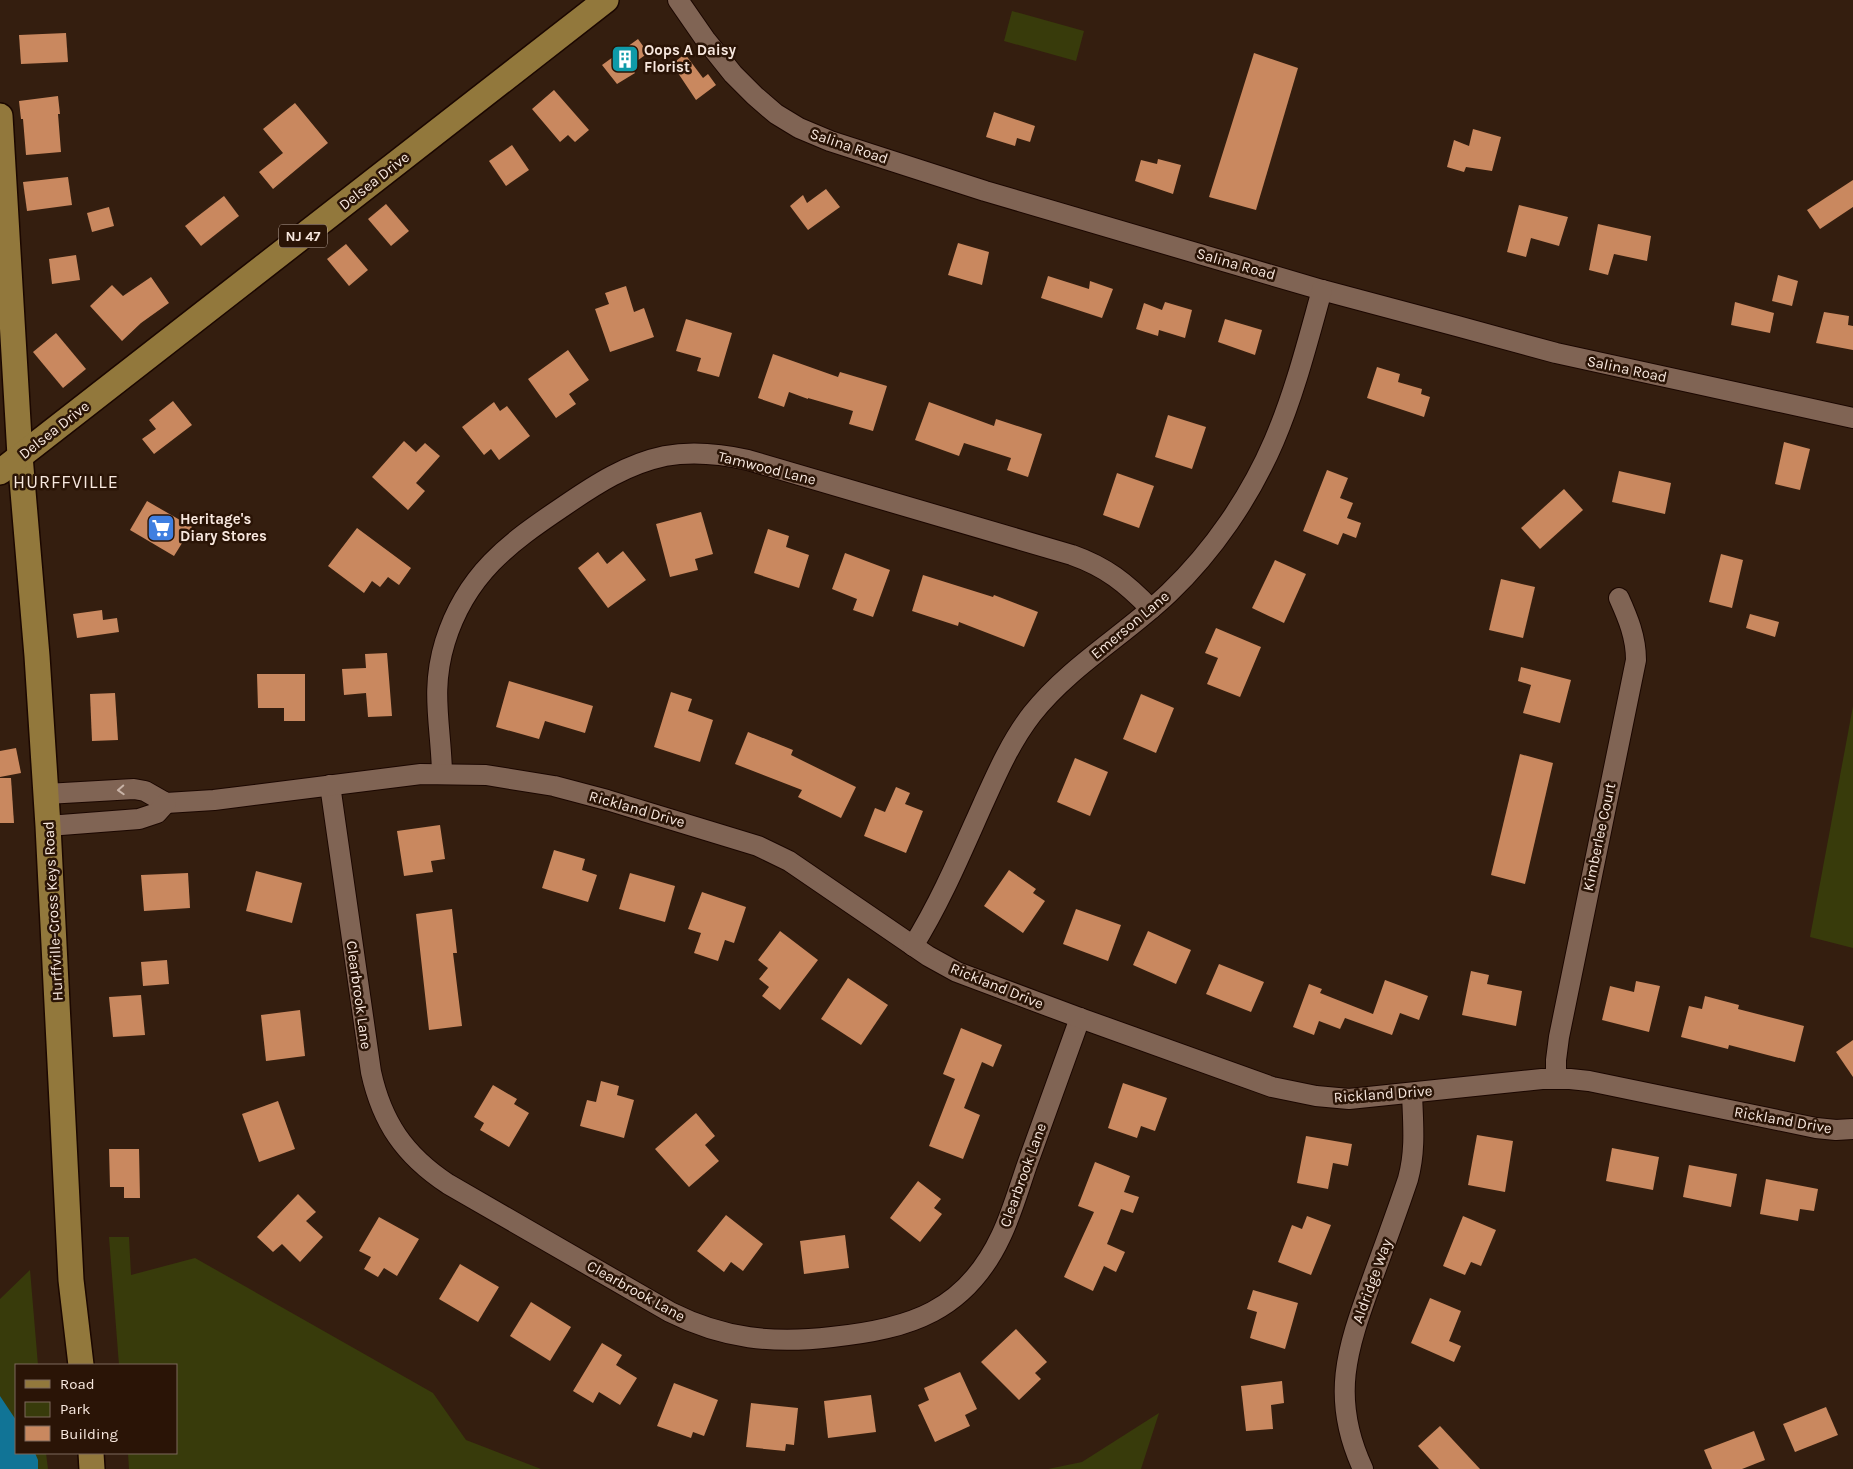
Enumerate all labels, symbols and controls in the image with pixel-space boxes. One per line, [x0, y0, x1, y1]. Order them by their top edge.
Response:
place label: Oops A Daisy Florist [644, 41, 736, 76]
building icon: Oops A Daisy Florist [610, 44, 640, 74]
street label: Salina Road [808, 124, 890, 168]
street label: Delsea Drive [335, 148, 413, 214]
road number: NJ 47 [279, 225, 327, 248]
street label: Salina Road [1194, 244, 1278, 284]
street label: Salina Road [1585, 352, 1669, 386]
street label: Delsea Drive [15, 397, 93, 463]
street label: Tamwood Lane [716, 447, 818, 489]
district label: HURFFVILLE [13, 471, 119, 493]
place label: Heritage's Diary Stores [180, 510, 267, 545]
supermarket icon: Heritage's Diary Stores [146, 513, 176, 543]
street label: Emerson Lane [1087, 587, 1173, 663]
street label: Kimberlee Court [1579, 781, 1619, 893]
one-way arrow [117, 785, 125, 796]
street label: Rickland Drive [587, 787, 687, 831]
street label: Hurffville-Cross Keys Road [39, 821, 67, 1001]
street label: Clearbrook Lane [342, 940, 376, 1050]
street label: Rickland Drive [948, 959, 1046, 1013]
street label: Rickland Drive [1333, 1082, 1433, 1106]
street label: Rickland Drive [1733, 1103, 1833, 1137]
street label: Clearbrook Lane [996, 1120, 1050, 1230]
street label: Aldridge Way [1348, 1236, 1396, 1326]
street label: Clearbrook Lane [584, 1257, 688, 1325]
legend [15, 1364, 178, 1454]
text: Road [60, 1375, 95, 1393]
text: Park [60, 1400, 90, 1418]
text: Building [60, 1425, 118, 1443]

